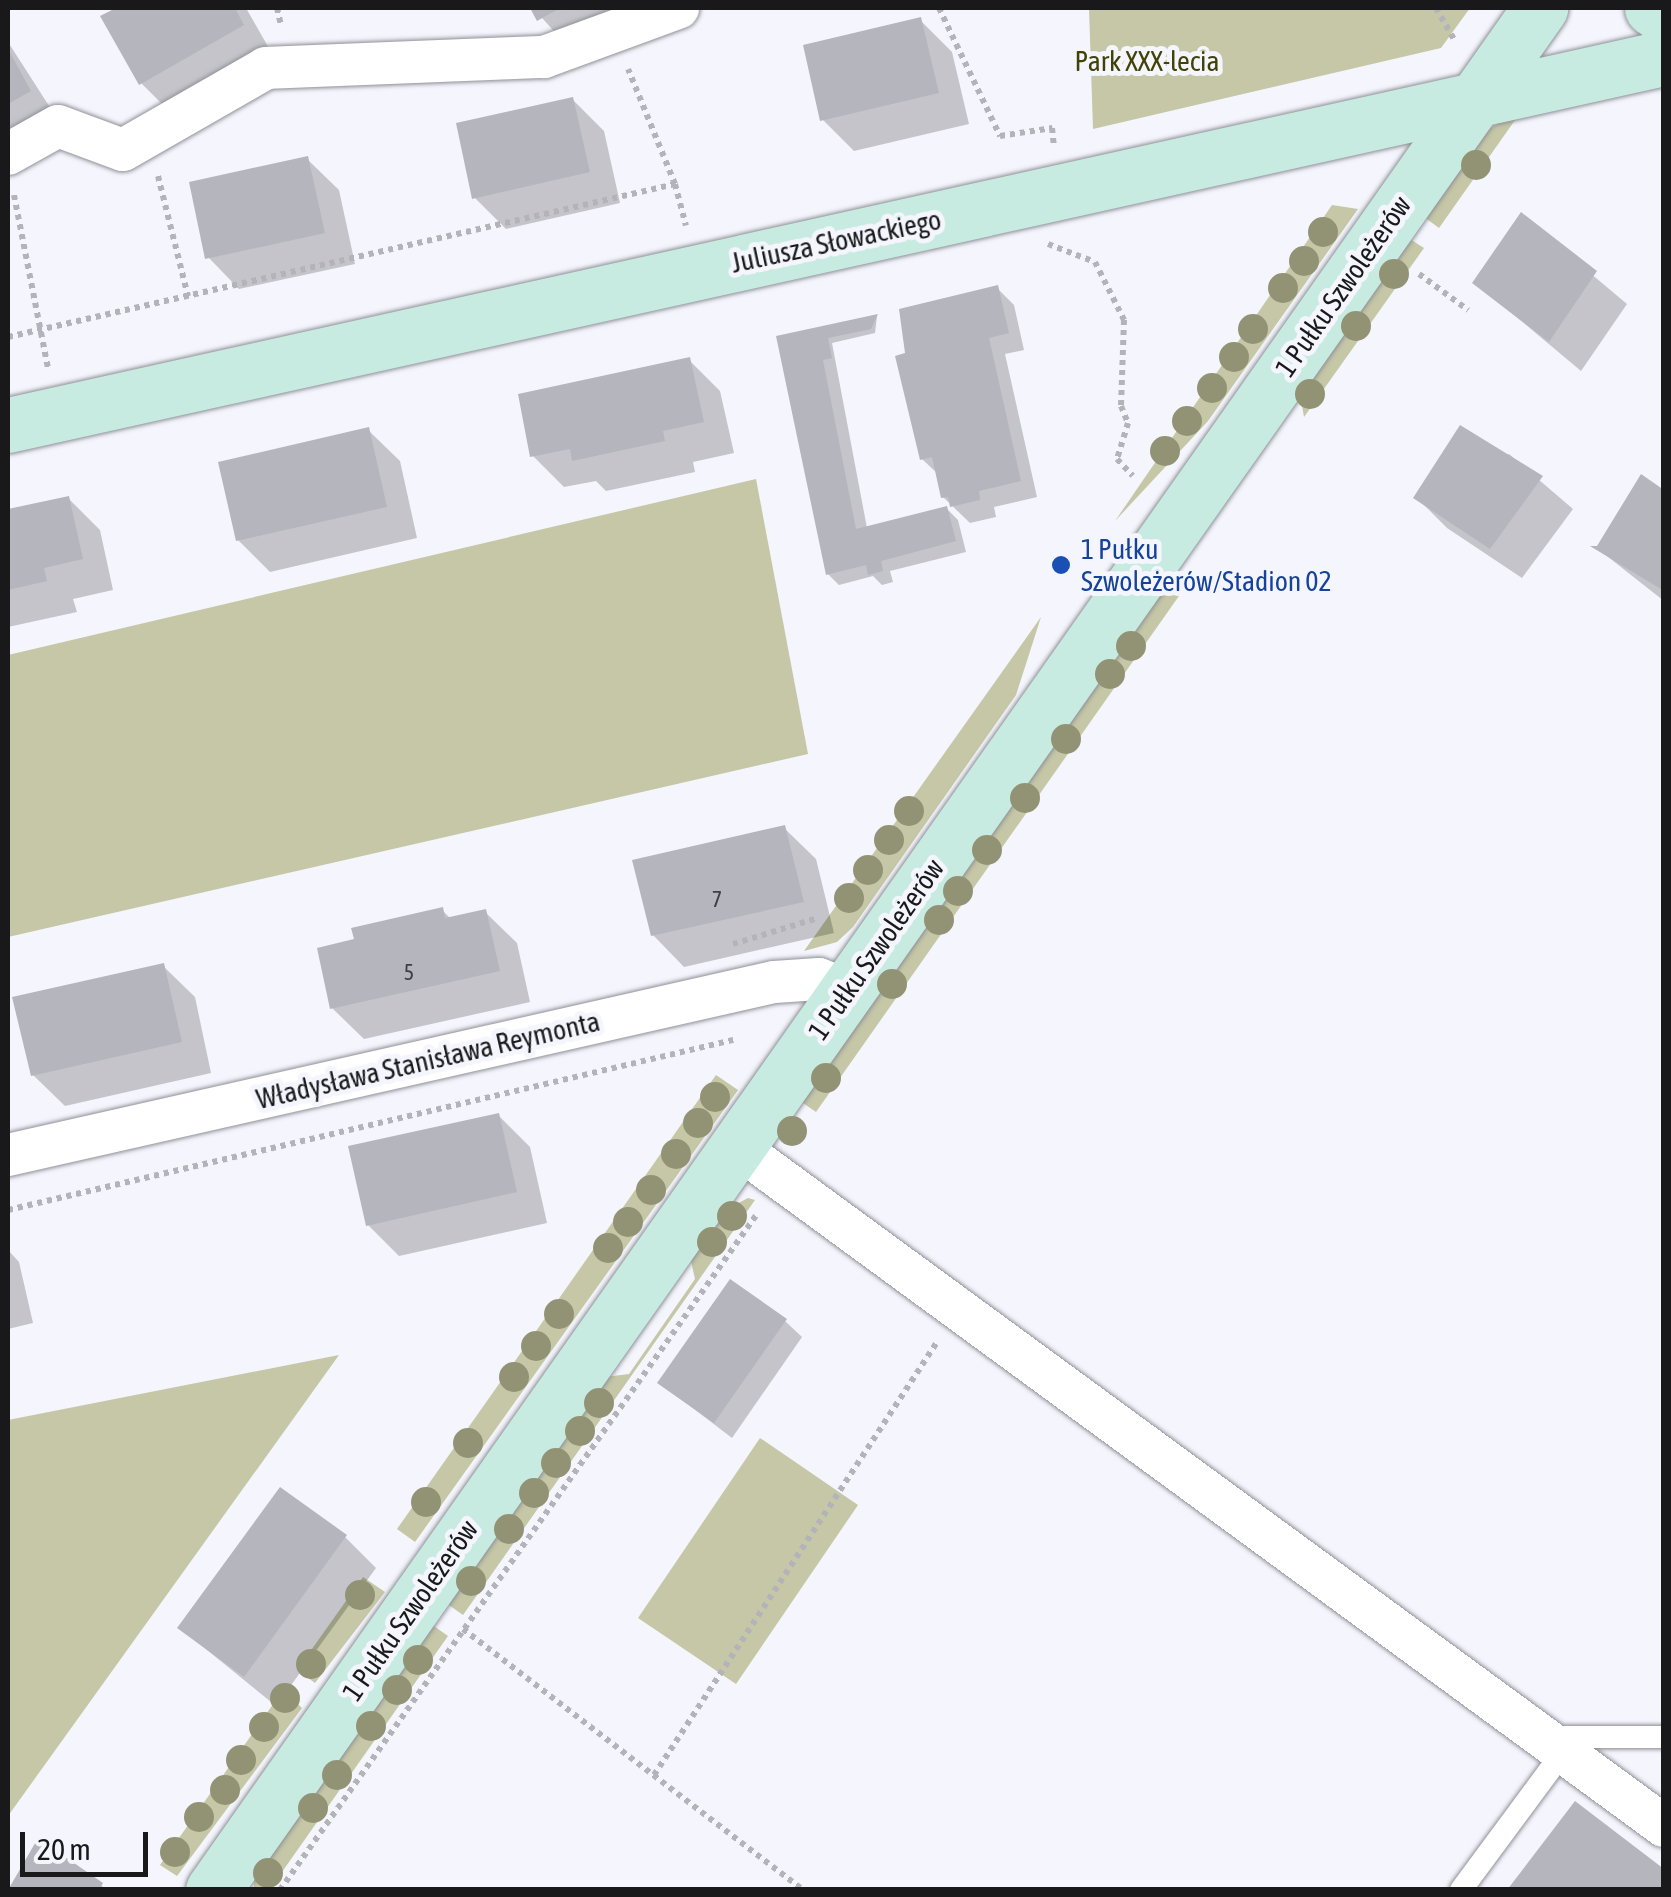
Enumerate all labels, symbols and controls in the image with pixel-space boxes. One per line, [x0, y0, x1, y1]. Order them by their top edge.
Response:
park label: Park XXX-lecia [1075, 44, 1219, 78]
street label: 1 Pułku Szwoleżerów [1268, 189, 1418, 383]
street label: Juliusza Słowackiego [728, 202, 944, 280]
place label: 1 Pułku Szwoleżerów/Stadion 02 [1081, 532, 1332, 598]
marker: 1 Pułku Szwoleżerów/Stadion 02 [1050, 554, 1072, 576]
street label: 1 Pułku Szwoleżerów [801, 852, 951, 1046]
house number: 7 [712, 887, 722, 913]
house number: 5 [404, 960, 414, 986]
street label: Władysława Stanisława Reymonta [253, 1004, 603, 1116]
street label: 1 Pułku Szwoleżerów [335, 1513, 485, 1707]
scale bar [25, 1812, 152, 1874]
text: 20 m [37, 1832, 91, 1866]

